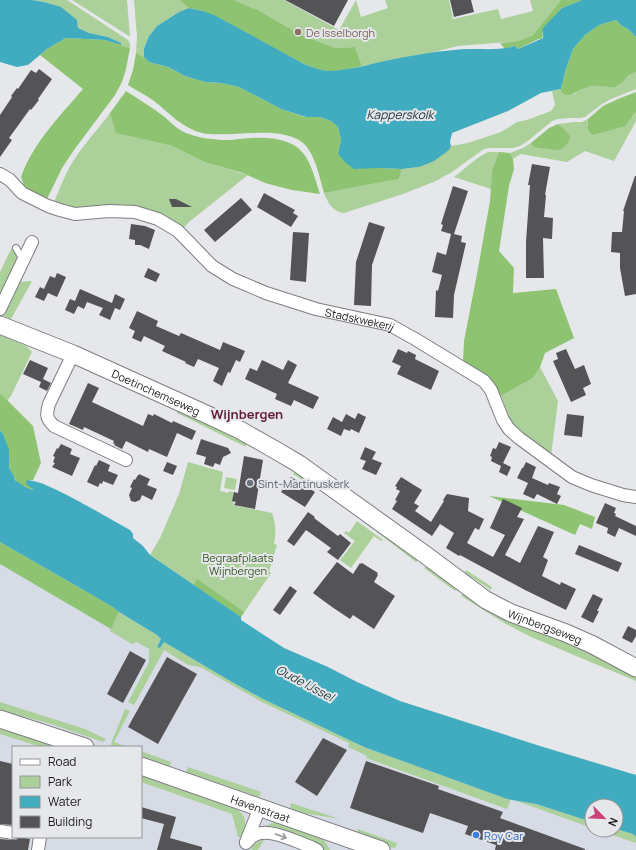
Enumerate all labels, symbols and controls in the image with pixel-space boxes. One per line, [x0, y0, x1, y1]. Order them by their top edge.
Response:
place label: De Isselborgh [306, 25, 375, 40]
marker: De Isselborgh [293, 27, 303, 37]
water label: Kapperskolk [366, 106, 436, 123]
street label: Stadskwekerij [324, 304, 398, 334]
street label: Doetinchemseweg [110, 365, 203, 418]
district label: Wijnbergen [211, 405, 283, 423]
place label: Sint-Martinuskerk [258, 476, 350, 491]
marker: Sint-Martinuskerk [245, 478, 255, 488]
park label: Begraafplaats Wijnbergen [202, 550, 274, 578]
street label: Wijnbergseweg [506, 605, 585, 647]
water label: Oude IJssel [273, 661, 339, 706]
legend [12, 746, 142, 838]
text: Road [48, 753, 76, 770]
text: Park [48, 773, 73, 790]
street label: Havenstraat [229, 791, 293, 825]
text: Water [48, 793, 82, 810]
north arrow [584, 798, 624, 838]
text: Building [48, 813, 92, 830]
text: N [605, 816, 622, 829]
place label: Roy Car [484, 828, 523, 843]
marker: Roy Car [471, 830, 481, 840]
one-way arrow [274, 832, 286, 840]

